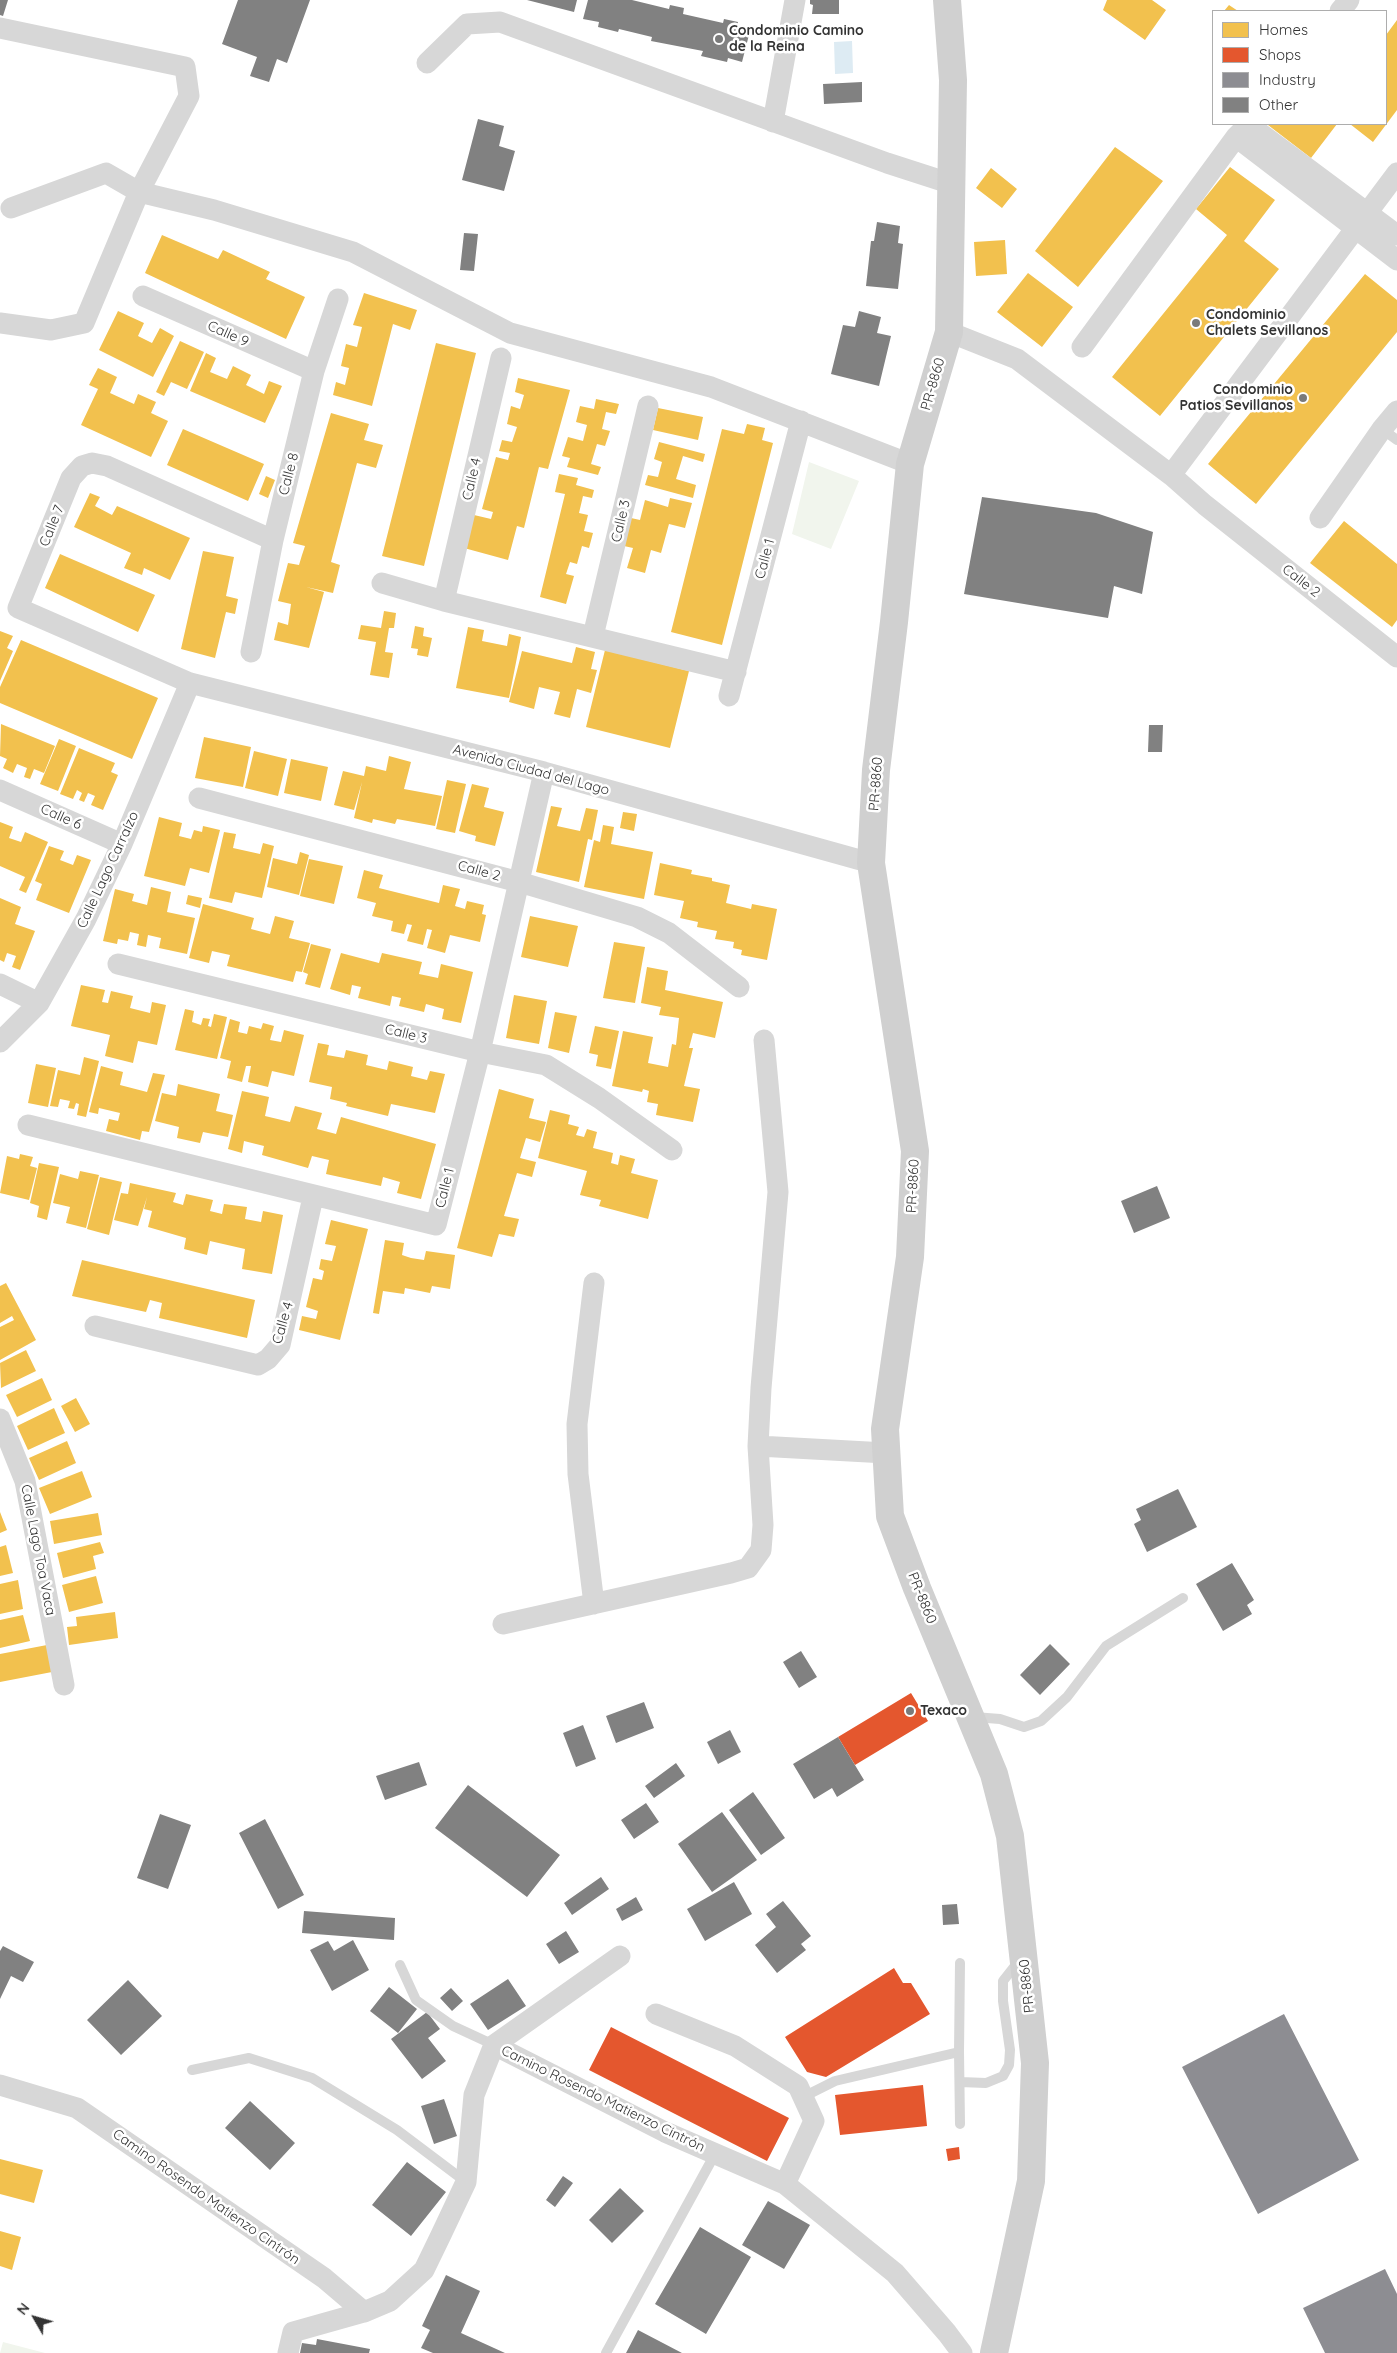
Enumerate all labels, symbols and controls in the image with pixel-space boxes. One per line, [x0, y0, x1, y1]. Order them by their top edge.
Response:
legend [1212, 10, 1387, 125]
text: Homes [1259, 20, 1308, 39]
place label: Condominio Camino de la Reina [729, 23, 864, 56]
marker: Condominio Camino de la Reina [713, 33, 725, 45]
text: Shops [1259, 45, 1301, 64]
text: Industry [1259, 70, 1316, 89]
text: Other [1259, 95, 1298, 114]
place label: Condominio Chalets Sevillanos [1206, 307, 1328, 340]
street label: Calle 9 [205, 317, 251, 351]
marker: Condominio Chalets Sevillanos [1190, 317, 1202, 329]
street label: PR-8860 [917, 356, 949, 412]
place label: Condominio Patios Sevillanos [1180, 382, 1293, 414]
marker: Condominio Patios Sevillanos [1297, 392, 1309, 404]
street label: Calle 8 [276, 451, 302, 497]
street label: Calle 4 [459, 456, 485, 502]
street label: Calle 3 [608, 498, 634, 544]
street label: Calle 7 [36, 503, 68, 549]
street label: Calle 1 [752, 537, 778, 581]
street label: Calle 2 [1279, 561, 1323, 601]
street label: Avenida Ciudad del Lago [451, 741, 611, 799]
street label: PR-8860 [866, 756, 886, 812]
street label: Calle 6 [38, 801, 84, 833]
street label: Calle Lago Carraízo [74, 809, 142, 931]
street label: Calle 2 [456, 857, 502, 885]
street label: Calle 3 [383, 1021, 429, 1047]
street label: PR-8860 [903, 1159, 923, 1213]
street label: Calle 1 [432, 1166, 458, 1210]
street label: Calle 4 [269, 1300, 297, 1346]
street label: Calle Lago Toa Vaca [17, 1483, 59, 1617]
street label: PR-8860 [904, 1570, 940, 1626]
place label: Texaco [920, 1703, 967, 1719]
marker: Texaco [904, 1705, 916, 1717]
street label: PR-8860 [1016, 1958, 1038, 2014]
street label: Camino Rosendo Matienzo Cintrón [498, 2042, 708, 2156]
street label: Camino Rosendo Matienzo Cintrón [109, 2126, 303, 2268]
north arrow [10, 2293, 60, 2343]
text: N [13, 2299, 33, 2318]

